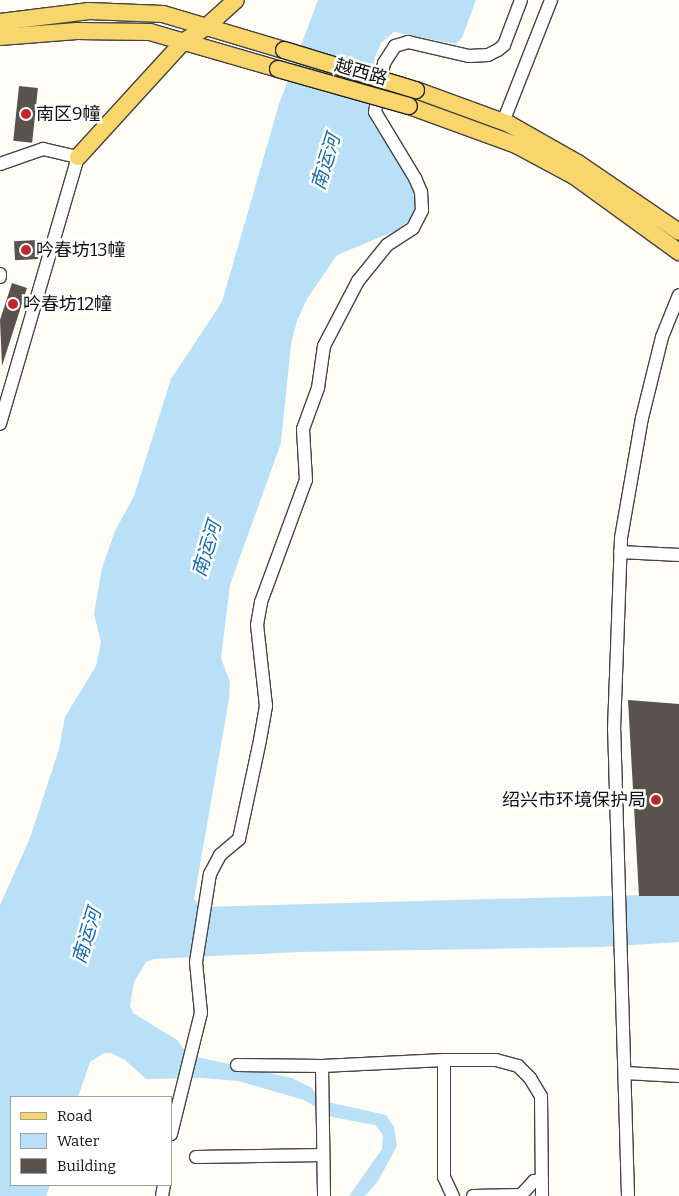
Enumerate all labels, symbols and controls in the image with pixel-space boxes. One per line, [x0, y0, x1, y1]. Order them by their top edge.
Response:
street label: 越西路 [332, 54, 390, 90]
place label: 南区9幢 [36, 103, 101, 125]
marker: 南区9幢 [20, 108, 32, 120]
water label: 南运河 [307, 131, 345, 193]
place label: 吟春坊13幢 [36, 239, 126, 261]
marker: 吟春坊13幢 [20, 244, 32, 256]
place label: 吟春坊12幢 [23, 293, 112, 315]
marker: 吟春坊12幢 [7, 298, 19, 310]
water label: 南运河 [188, 518, 226, 580]
place label: 绍兴市环境保护局 [502, 789, 646, 811]
marker: 绍兴市环境保护局 [650, 794, 662, 806]
water label: 南运河 [68, 905, 106, 967]
legend [10, 1096, 172, 1186]
text: Road [57, 1107, 92, 1125]
text: Water [57, 1132, 99, 1150]
text: Building [57, 1157, 116, 1175]

